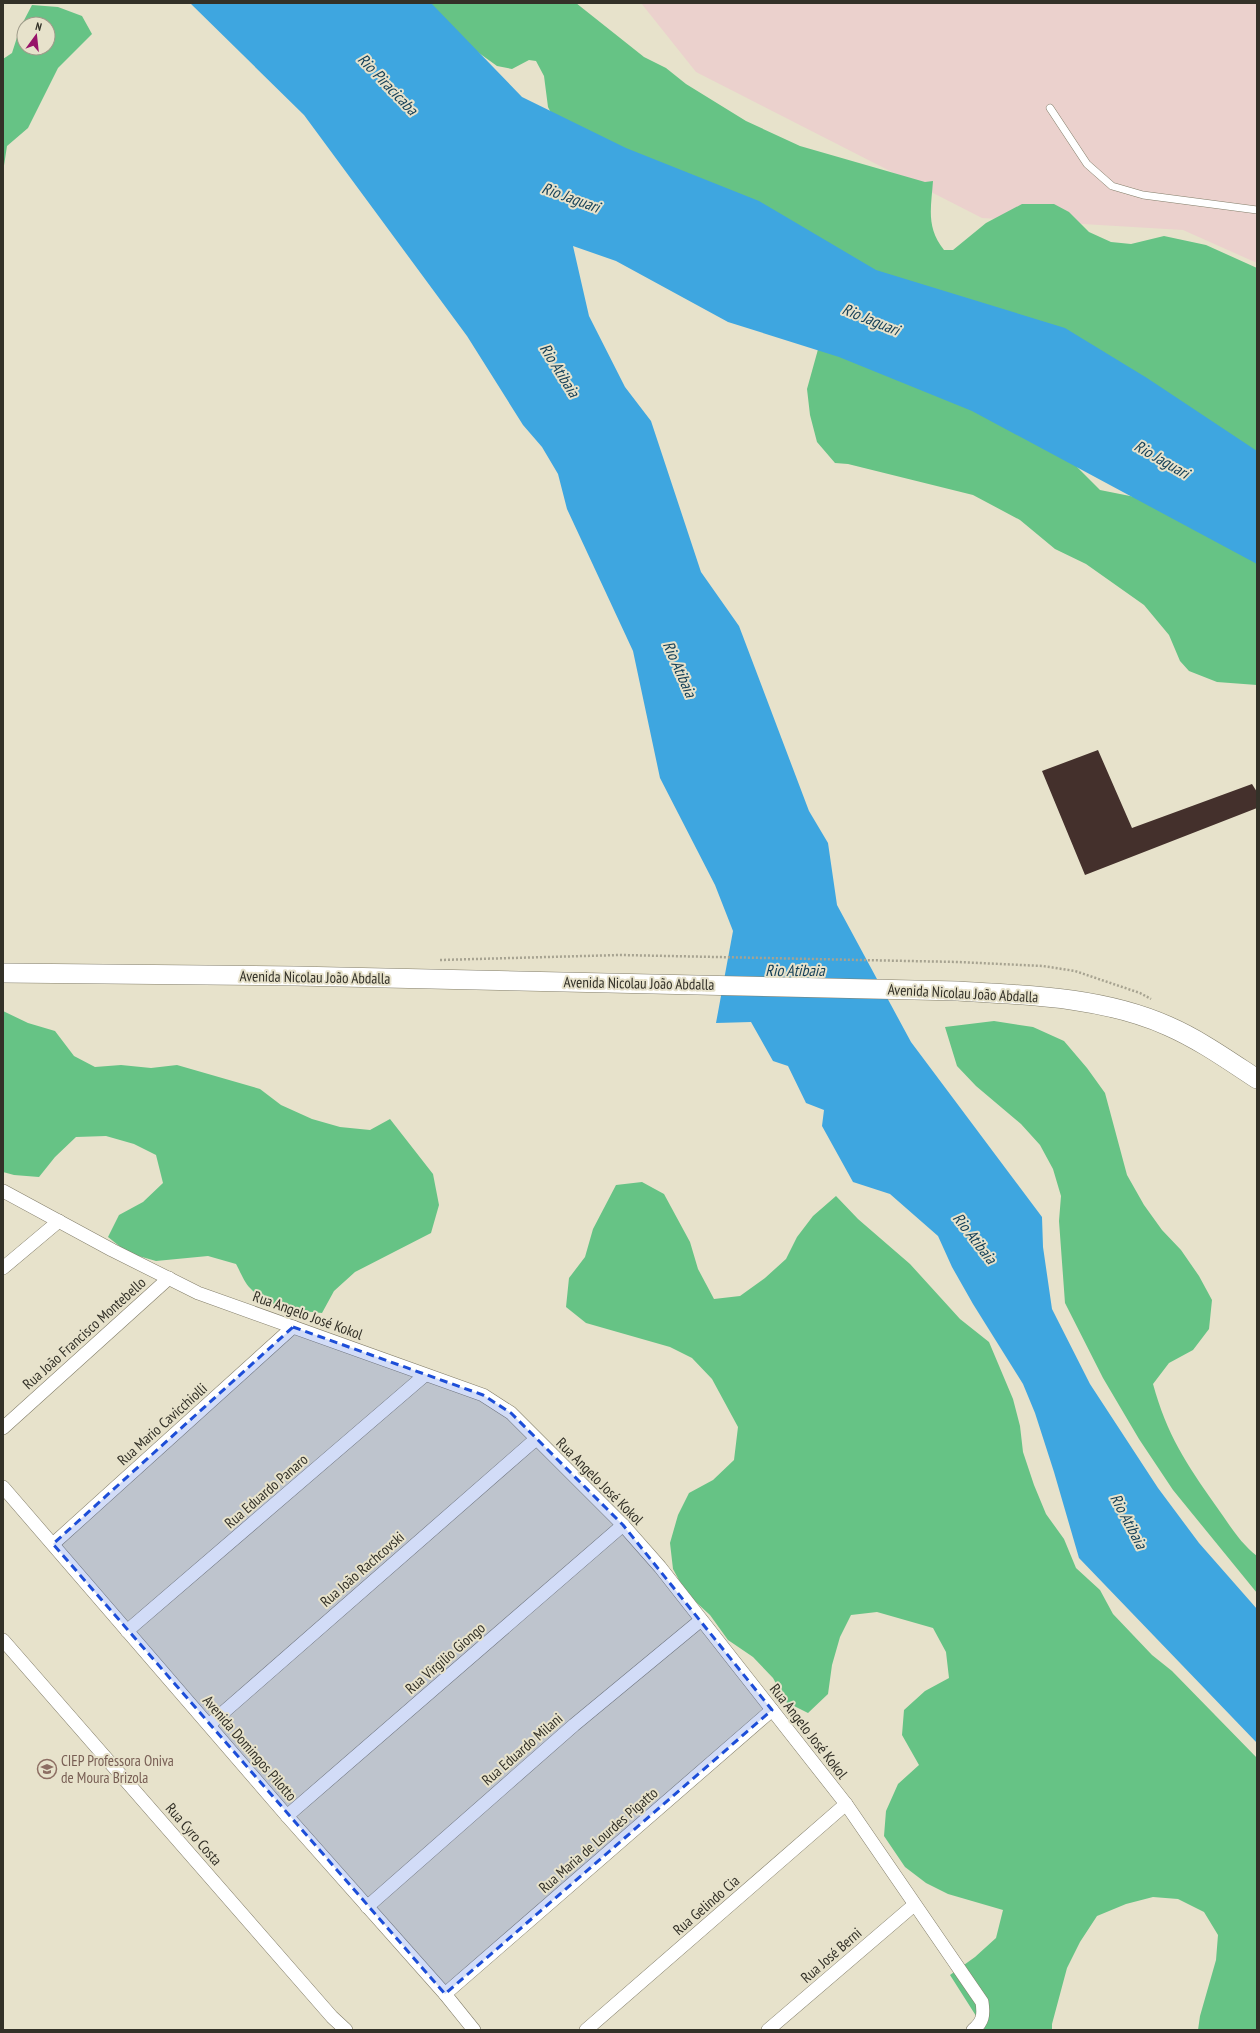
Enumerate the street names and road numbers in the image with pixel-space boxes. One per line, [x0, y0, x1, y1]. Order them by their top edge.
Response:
street label: Avenida Nicolau João Abdalla [240, 966, 390, 988]
street label: Avenida Nicolau João Abdalla [564, 972, 714, 994]
street label: Avenida Nicolau João Abdalla [887, 980, 1039, 1006]
street label: Rua João Francisco Montebello [19, 1273, 149, 1393]
street label: Rua Angelo José Kokol [250, 1286, 366, 1344]
street label: Rua Mario Cavicchiolli [113, 1379, 211, 1469]
street label: Rua Angelo José Kokol [552, 1433, 648, 1529]
street label: Rua Eduardo Panaro [220, 1450, 312, 1532]
street label: Rua João Rachcovski [316, 1527, 408, 1611]
street label: Rua Virgilio Giongo [401, 1618, 489, 1698]
street label: Rua Angelo José Kokol [766, 1680, 852, 1783]
street label: Avenida Domingos Pilotto [199, 1691, 301, 1805]
street label: Rua Eduardo Milani [478, 1709, 566, 1789]
street label: Rua Maria de Lourdes Pigatto [535, 1783, 661, 1897]
street label: Rua Cyro Costa [162, 1799, 226, 1869]
street label: Rua Gelindo Cia [669, 1871, 743, 1939]
street label: Rua José Berni [797, 1923, 865, 1987]

